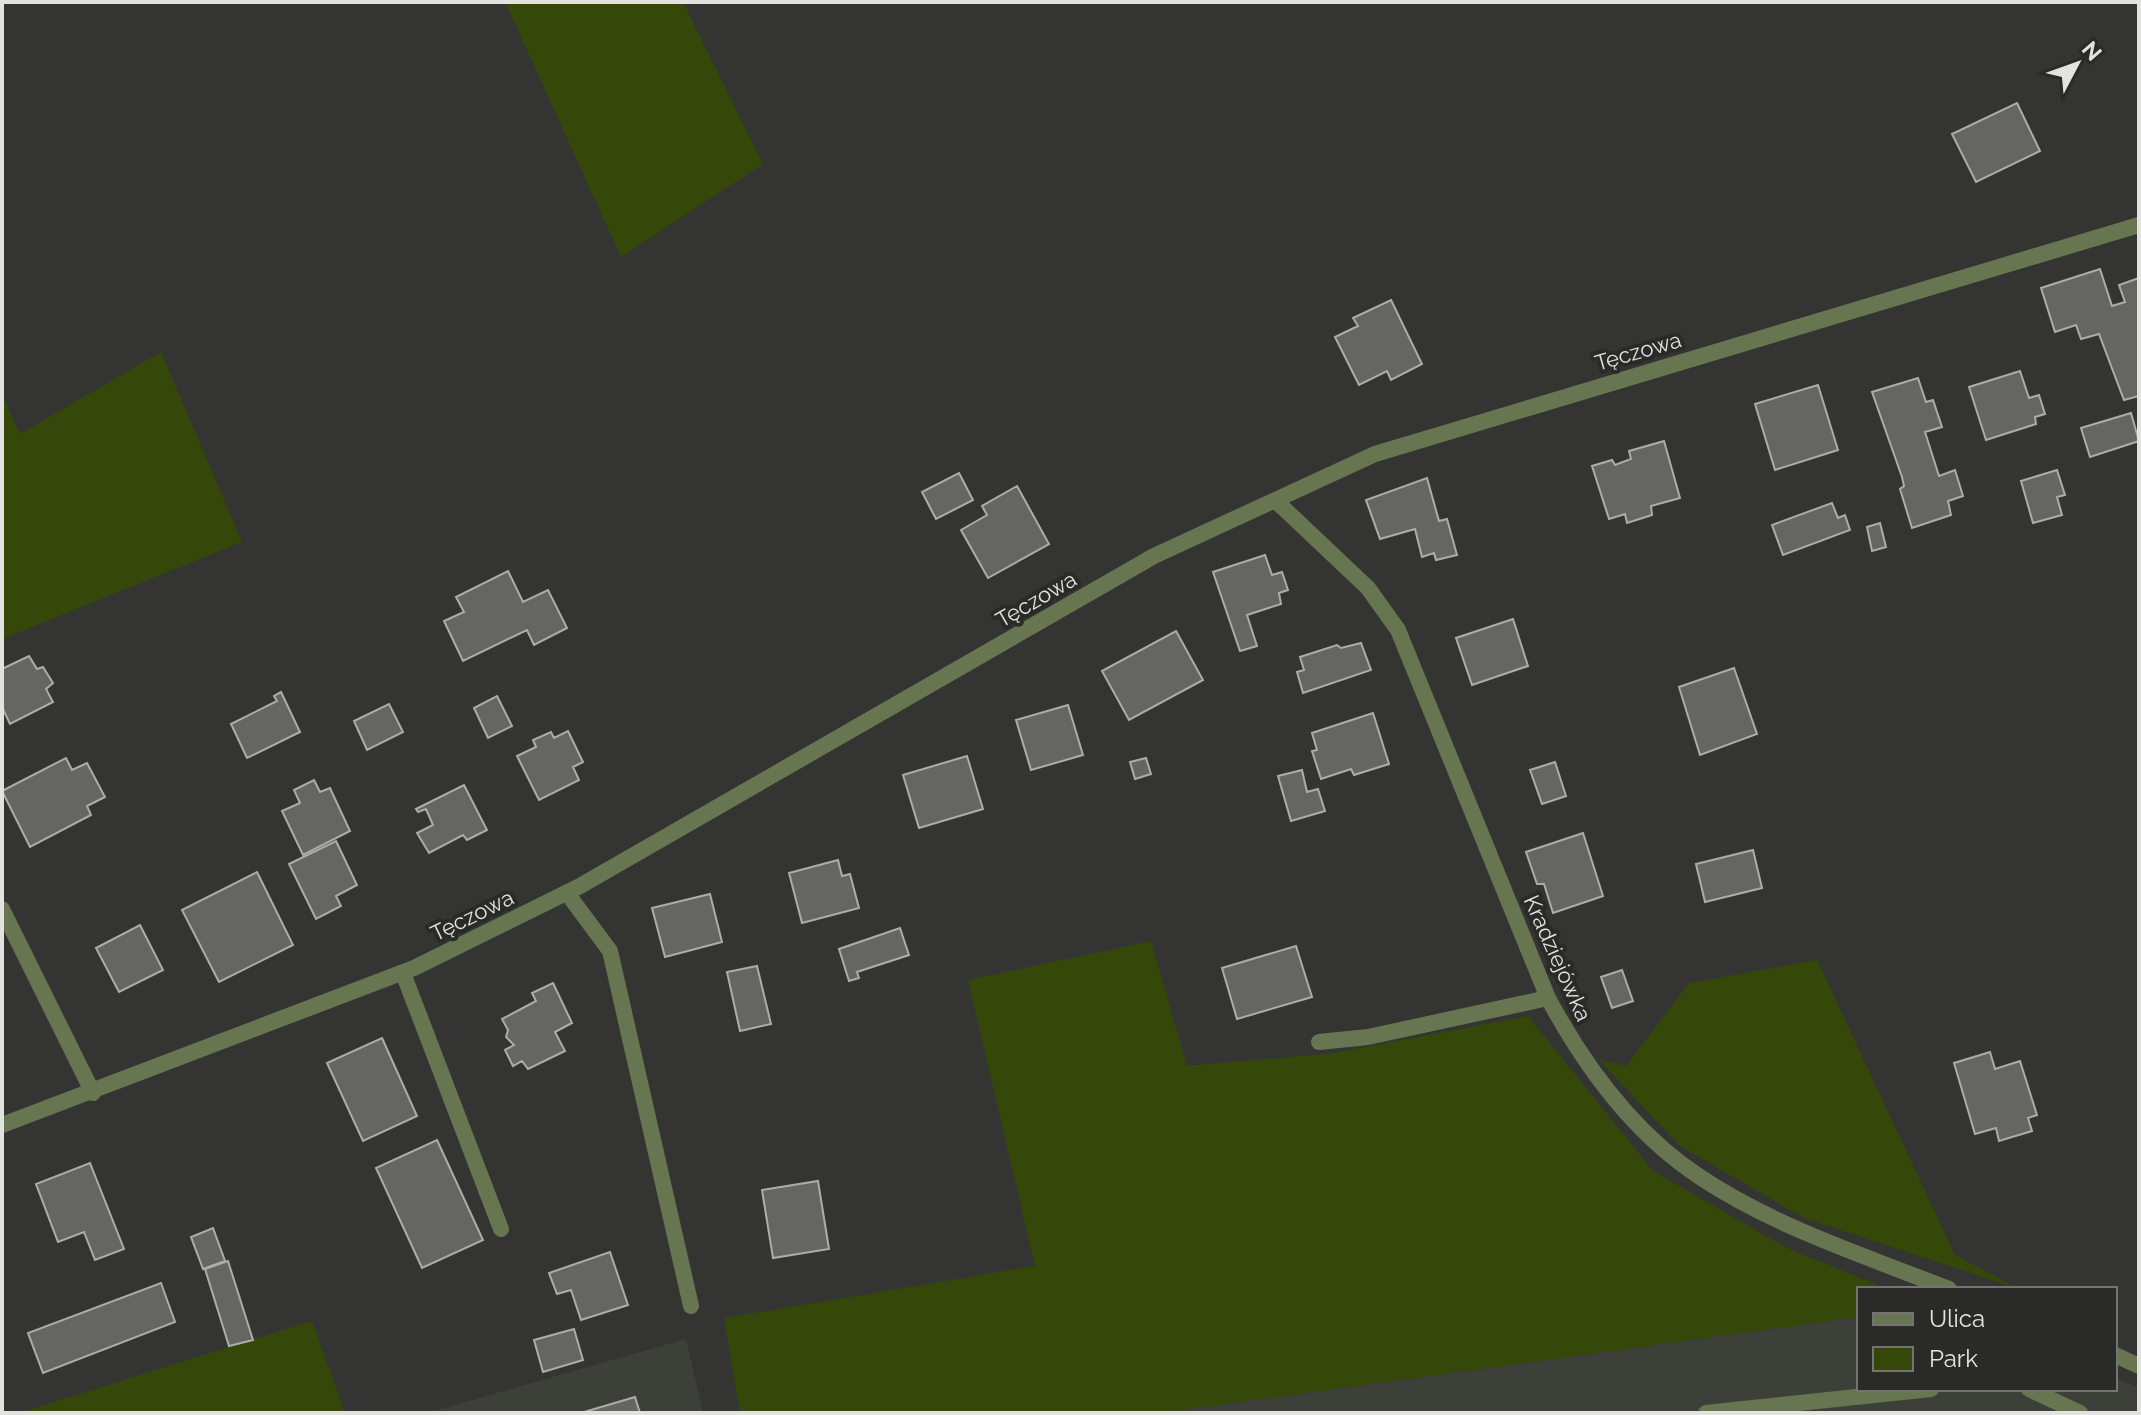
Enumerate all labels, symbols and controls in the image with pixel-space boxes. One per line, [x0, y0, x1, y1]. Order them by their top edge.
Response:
north arrow [2037, 24, 2117, 104]
text: N [2077, 36, 2107, 66]
street label: Tęczowa [1592, 326, 1684, 376]
street label: Tęczowa [991, 566, 1081, 632]
street label: Tęczowa [426, 884, 518, 946]
street label: Kradziejówka [1519, 891, 1597, 1025]
legend [1857, 1287, 2117, 1391]
text: Ulica [1929, 1304, 1985, 1333]
text: Park [1929, 1344, 1978, 1373]

